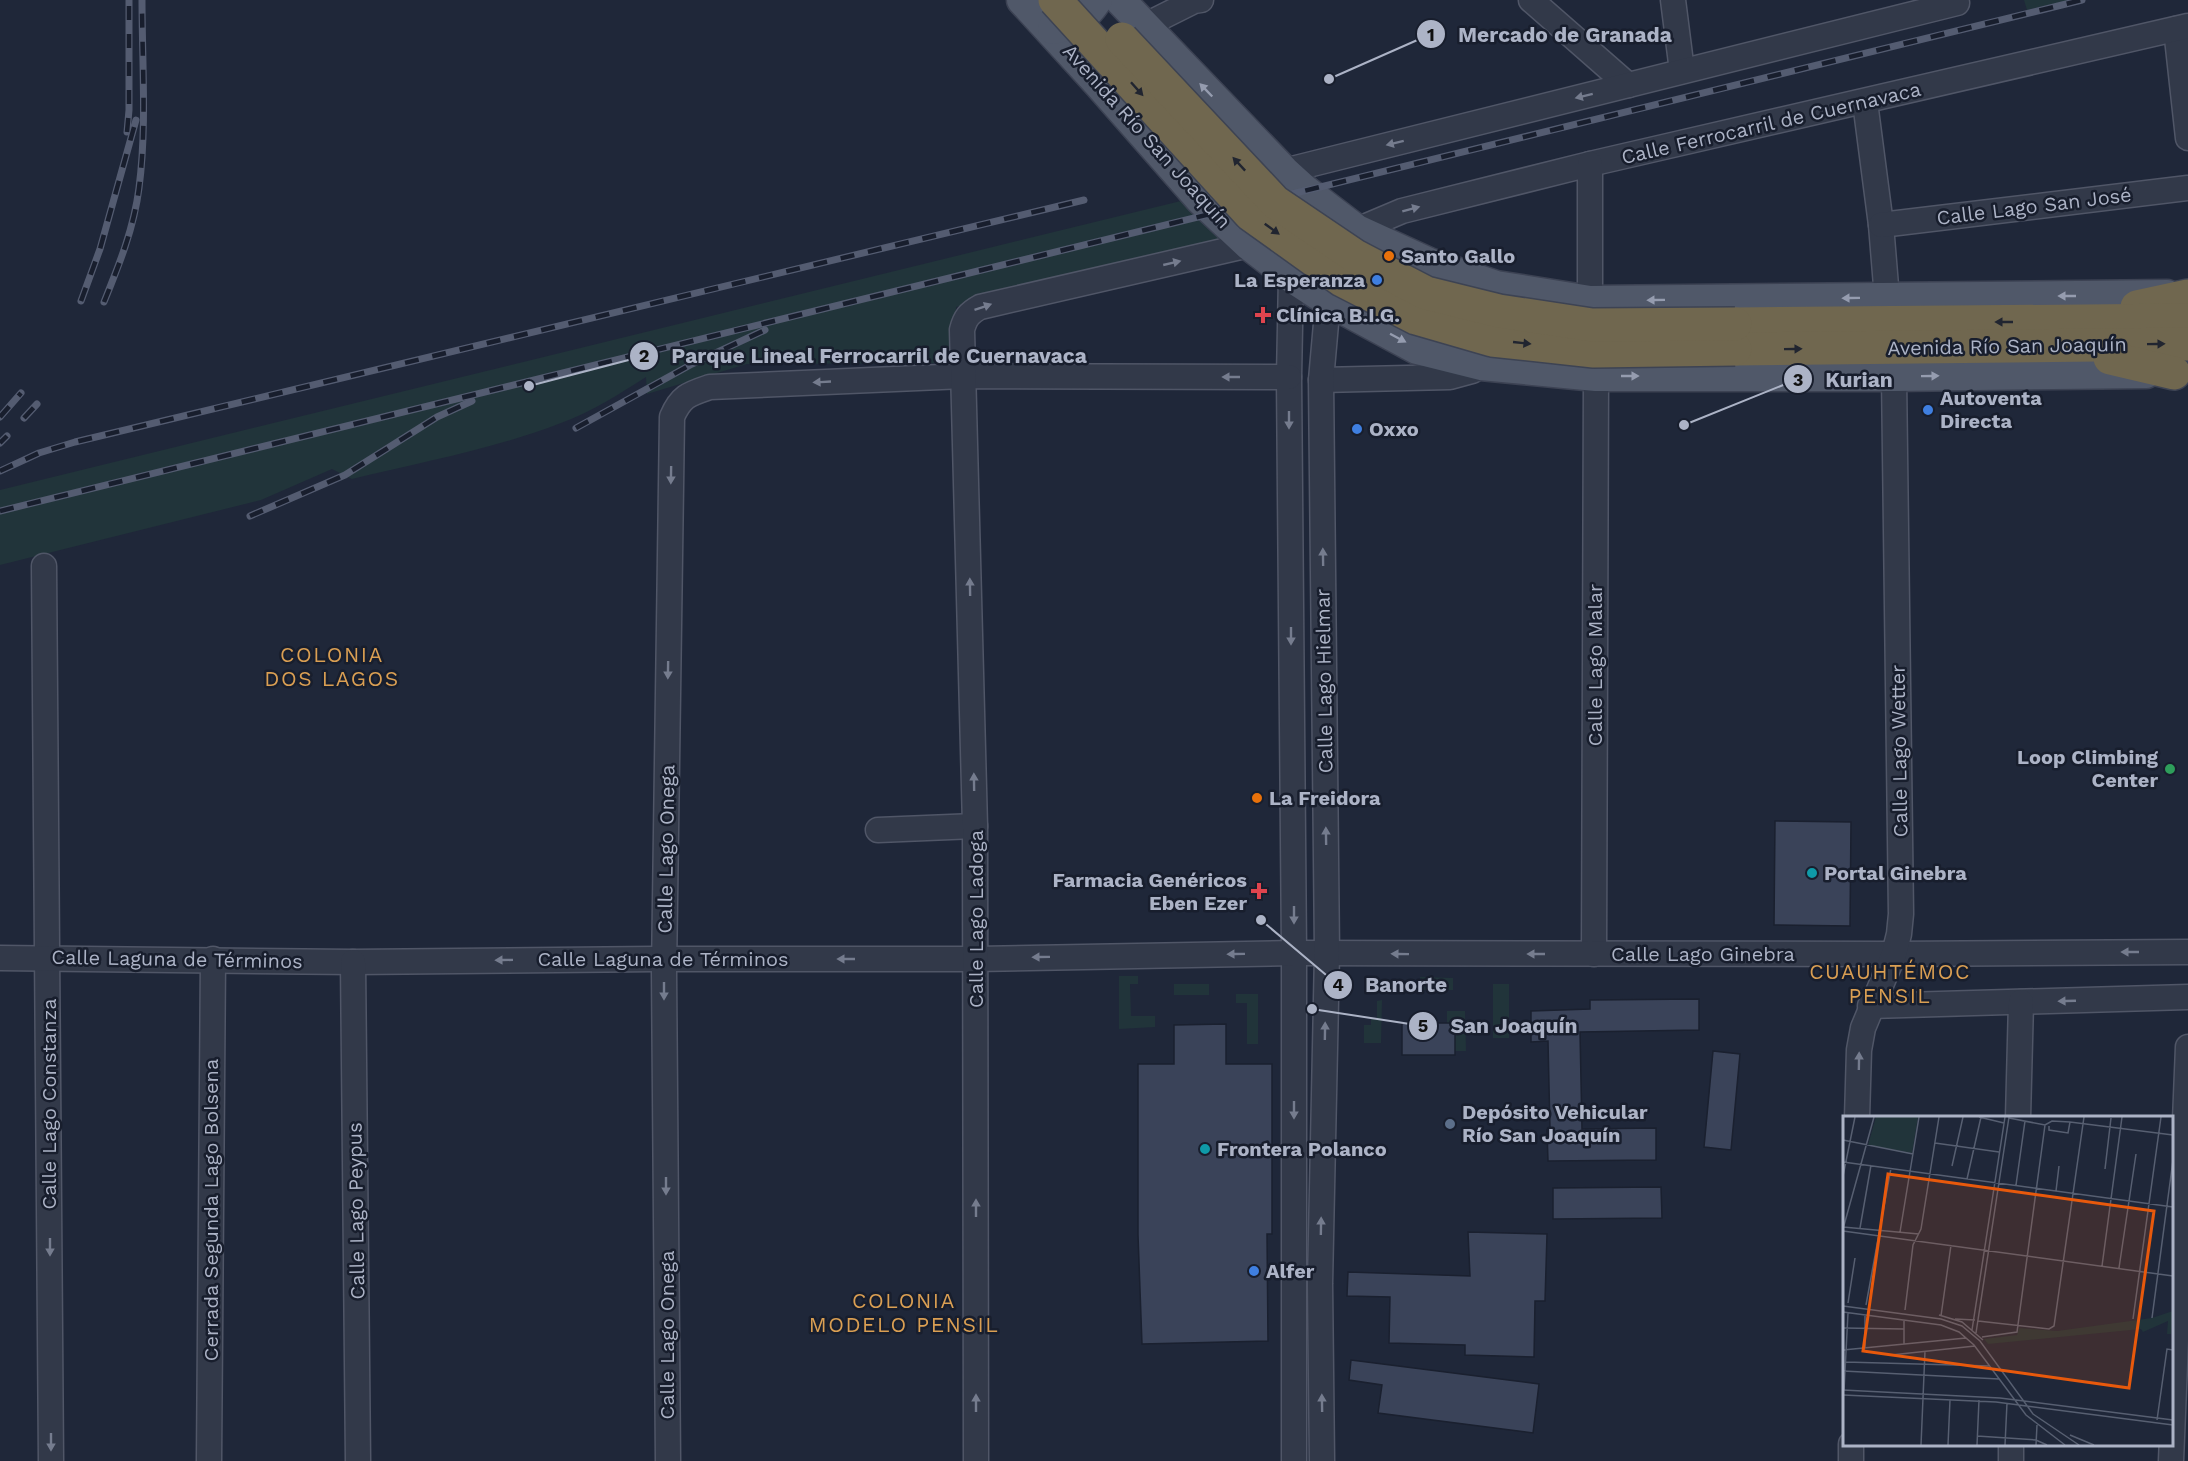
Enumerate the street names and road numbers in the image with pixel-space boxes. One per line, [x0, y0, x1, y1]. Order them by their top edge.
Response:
street label: Avenida Río San Joaquín [1058, 39, 1236, 233]
street label: Calle Ferrocarril de Cuernavaca [1619, 77, 1923, 169]
street label: Calle Lago San José [1935, 182, 2133, 230]
street label: Avenida Río San Joaquín [1887, 332, 2127, 360]
street label: Calle Lago Malar [1583, 584, 1607, 746]
street label: Calle Lago Hielmar [1310, 589, 1338, 773]
street label: Calle Lago Wetter [1885, 664, 1913, 838]
street label: Calle Lago Onega [653, 764, 679, 934]
street label: Calle Lago Ladoga [964, 830, 988, 1008]
street label: Calle Lago Ginebra [1611, 942, 1795, 966]
street label: Calle Laguna de Términos [51, 945, 303, 973]
street label: Calle Laguna de Términos [537, 947, 789, 971]
street label: Calle Lago Constanza [37, 998, 61, 1210]
street label: Cerrada Segunda Lago Bolsena [199, 1059, 223, 1361]
street label: Calle Lago Peypus [342, 1122, 370, 1300]
street label: Calle Lago Onega [655, 1250, 679, 1420]

